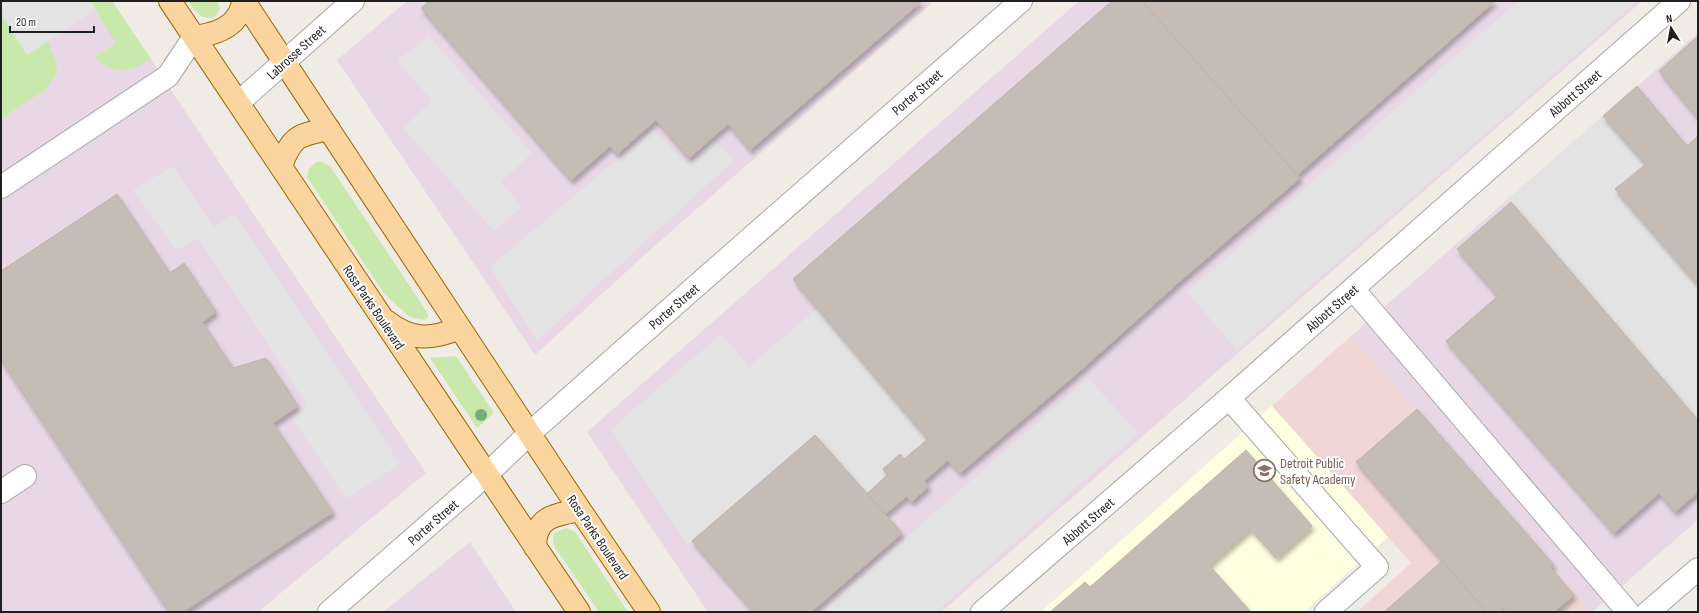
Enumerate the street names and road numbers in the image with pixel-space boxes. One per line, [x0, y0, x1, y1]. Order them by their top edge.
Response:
street label: Labrosse Street [263, 22, 329, 83]
street label: Porter Street [889, 66, 946, 119]
street label: Abbott Street [1545, 66, 1605, 121]
street label: Rosa Parks Boulevard [339, 262, 408, 353]
street label: Porter Street [646, 280, 703, 333]
street label: Abbott Street [1302, 281, 1362, 336]
street label: Rosa Parks Boulevard [563, 492, 632, 583]
street label: Abbott Street [1058, 494, 1118, 549]
street label: Porter Street [405, 496, 462, 549]

